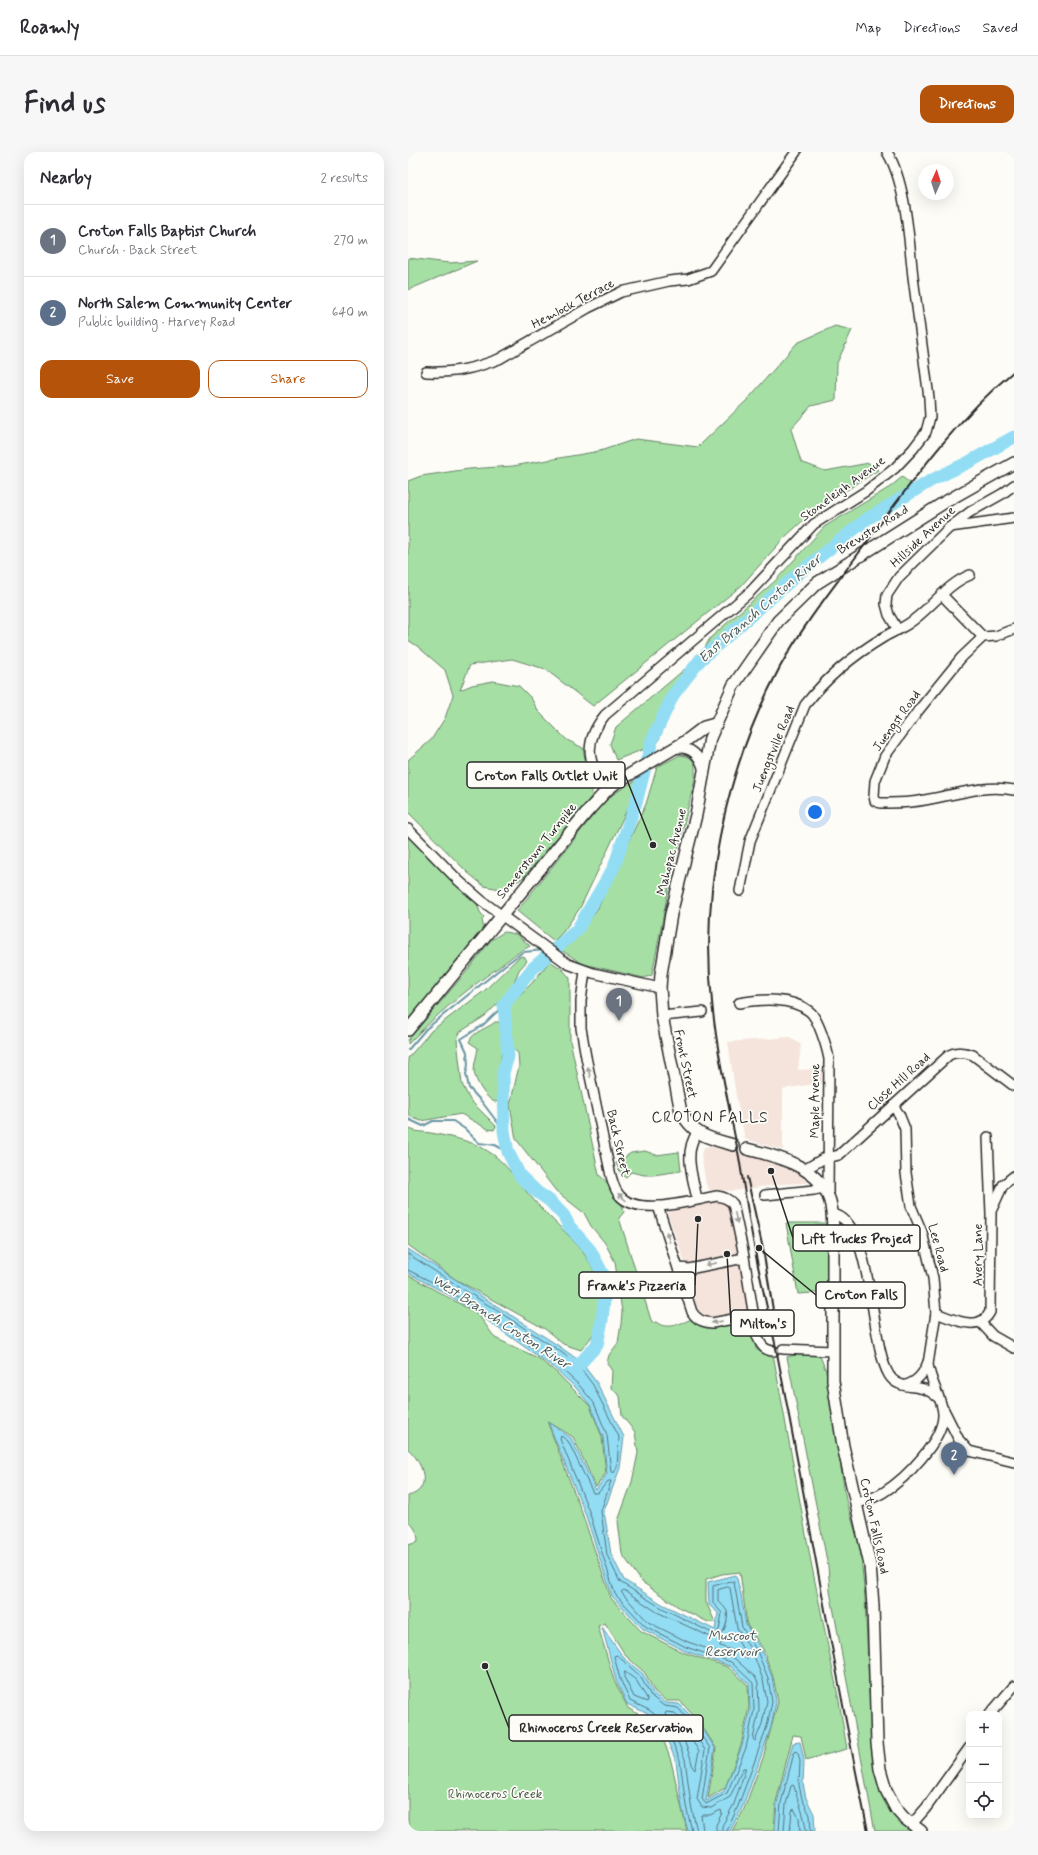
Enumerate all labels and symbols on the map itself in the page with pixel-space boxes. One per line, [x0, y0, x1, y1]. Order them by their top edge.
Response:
north arrow [918, 164, 954, 200]
street label: Hemlock Terrace [528, 275, 618, 333]
street label: Stoneleigh Avenue [797, 452, 889, 526]
street label: Brewster Road [834, 501, 912, 559]
street label: Hillside Avenue [887, 502, 959, 572]
water label: East Branch Croton River [695, 549, 827, 667]
street label: Juengst Road [869, 687, 926, 755]
street label: Juengstville Road [749, 703, 800, 795]
callout: Croton Falls Outlet Unit [467, 762, 625, 788]
text: Croton Falls Outlet Unit [474, 767, 618, 785]
street label: Somerstown Turnpike [493, 799, 581, 903]
your location [805, 802, 825, 822]
street label: Mahopac Avenue [653, 807, 691, 897]
pin: 1 [606, 988, 632, 1021]
street label: Front Street [669, 1028, 701, 1100]
street label: Close Hill Road [864, 1049, 934, 1115]
street label: Maple Avenue [807, 1064, 824, 1138]
one-way arrow [585, 1066, 591, 1078]
street label: Back Street [602, 1108, 634, 1178]
district label: CROTON FALLS [651, 1108, 769, 1128]
one-way arrow [617, 1192, 627, 1201]
one-way arrow [733, 1212, 739, 1224]
street label: Lee Road [923, 1222, 953, 1274]
street label: Avery Lane [970, 1224, 987, 1286]
callout: Lift Trucks Project [793, 1225, 920, 1251]
text: Lift Trucks Project [801, 1230, 913, 1248]
one-way arrow [665, 1231, 671, 1243]
one-way arrow [705, 1262, 717, 1268]
water label: West Branch Croton River [429, 1271, 575, 1375]
callout: Frank's Pizzeria [579, 1272, 695, 1298]
text: Frank's Pizzeria [587, 1277, 687, 1295]
callout: Croton Falls [816, 1282, 905, 1308]
text: Croton Falls [824, 1286, 898, 1304]
callout: Milton's [731, 1310, 794, 1336]
text: Milton's [740, 1315, 787, 1333]
one-way arrow [711, 1319, 723, 1325]
pin: 2 [941, 1442, 967, 1475]
street label: Croton Falls Road [856, 1476, 892, 1576]
water label: Muscoot Reservoir [704, 1627, 762, 1661]
callout: Rhinoceros Creek Reservation [509, 1715, 703, 1741]
text: Rhinoceros Creek Reservation [519, 1719, 693, 1737]
park label: Rhinoceros Creek [448, 1786, 543, 1803]

